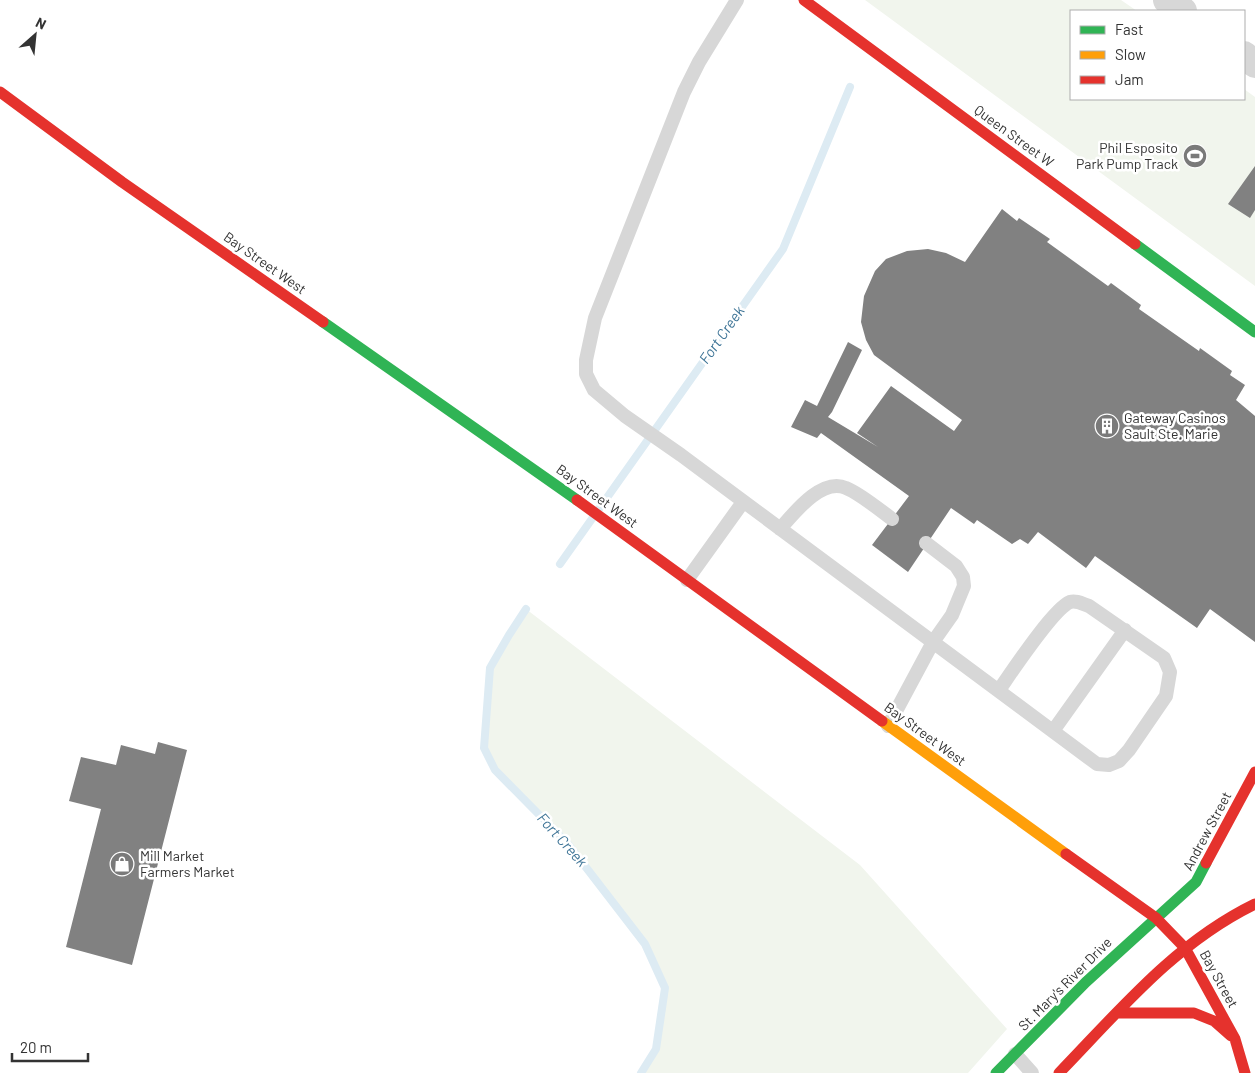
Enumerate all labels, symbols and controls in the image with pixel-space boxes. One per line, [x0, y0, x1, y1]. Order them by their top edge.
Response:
north arrow [10, 10, 60, 60]
legend [1070, 10, 1245, 100]
text: N [33, 13, 49, 33]
text: Fast [1115, 20, 1143, 38]
text: Slow [1115, 45, 1146, 63]
text: Jam [1115, 70, 1144, 88]
street label: Queen Street W [971, 101, 1057, 170]
place label: Phil Esposito Park Pump Track [1076, 139, 1178, 172]
sports icon: Phil Esposito Park Pump Track [1182, 143, 1208, 169]
street label: Bay Street West [221, 228, 310, 297]
water label: Fort Creek [695, 302, 748, 367]
place label: Gateway Casinos Sault Ste. Marie [1124, 409, 1226, 442]
building icon: Gateway Casinos Sault Ste. Marie [1094, 413, 1120, 439]
street label: Bay Street West [553, 460, 641, 531]
street label: Bay Street West [881, 698, 969, 769]
street label: Andrew Street [1179, 788, 1234, 873]
water label: Fort Creek [534, 809, 592, 870]
place label: Mill Market Farmers Market [140, 847, 235, 880]
shop icon: Mill Market Farmers Market [109, 851, 135, 877]
street label: St. Mary's River Drive [1014, 933, 1115, 1034]
street label: Bay Street [1197, 947, 1242, 1011]
scale bar [12, 1030, 89, 1062]
text: 20 m [20, 1038, 52, 1056]

